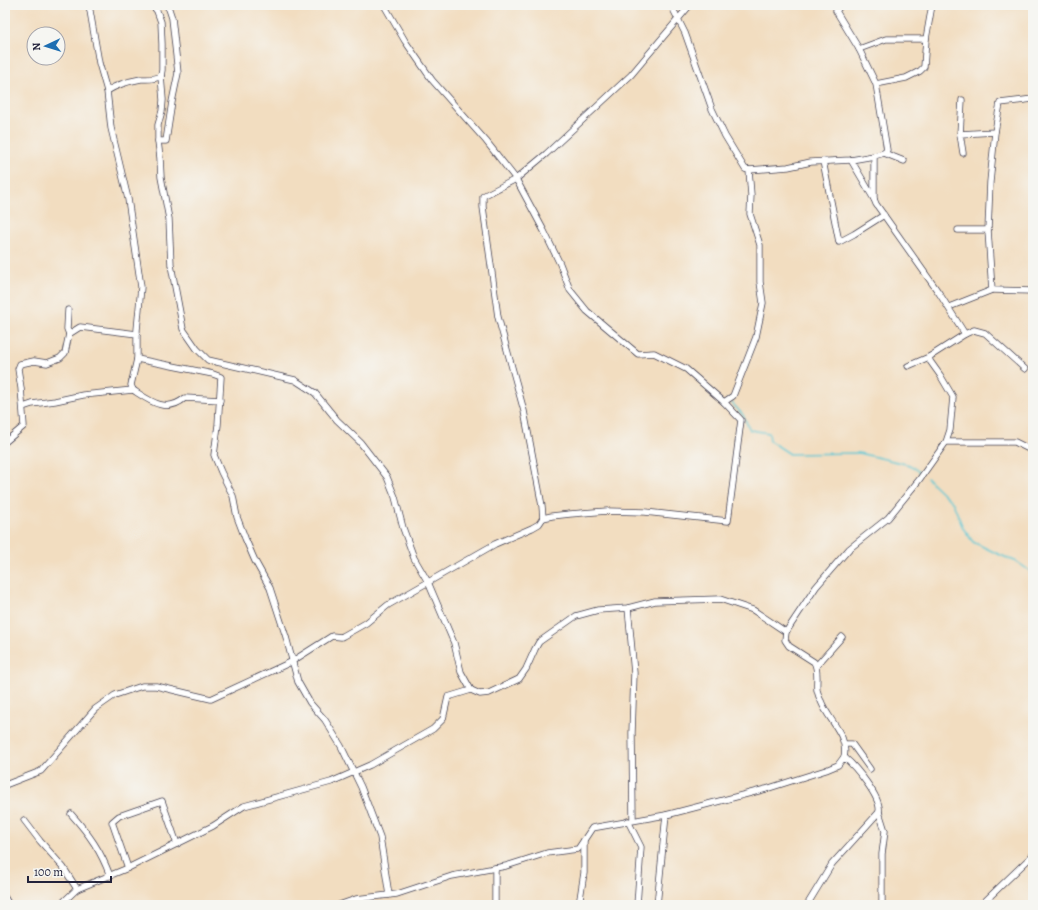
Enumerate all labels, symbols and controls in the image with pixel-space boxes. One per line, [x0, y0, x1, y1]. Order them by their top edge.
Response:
north arrow [26, 26, 66, 66]
text: N [29, 42, 44, 51]
scale bar [28, 858, 111, 884]
text: 100 m [34, 864, 63, 880]

